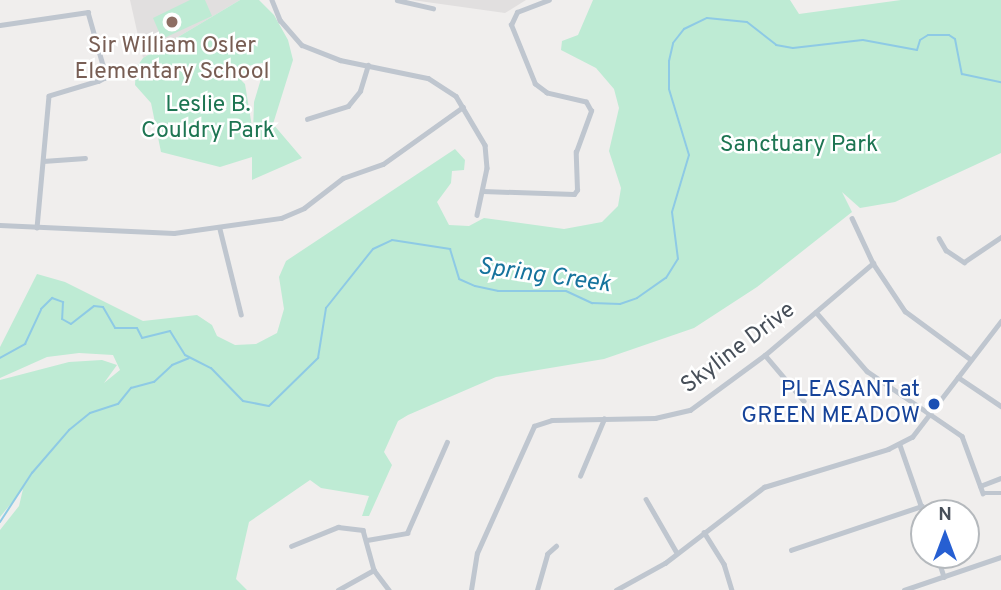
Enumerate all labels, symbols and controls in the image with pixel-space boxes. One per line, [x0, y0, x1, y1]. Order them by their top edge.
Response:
marker: Sir William Osler Elementary School [164, 14, 180, 30]
place label: Sir William Osler Elementary School [74, 33, 270, 87]
park label: Leslie B. Couldry Park [141, 92, 275, 146]
park label: Sanctuary Park [720, 132, 878, 160]
water label: Spring Creek [476, 253, 612, 301]
street label: Skyline Drive [677, 297, 801, 401]
place label: PLEASANT at GREEN MEADOW [741, 377, 920, 431]
marker: PLEASANT at GREEN MEADOW [926, 396, 942, 412]
north arrow [910, 499, 980, 569]
text: N [938, 503, 952, 527]

